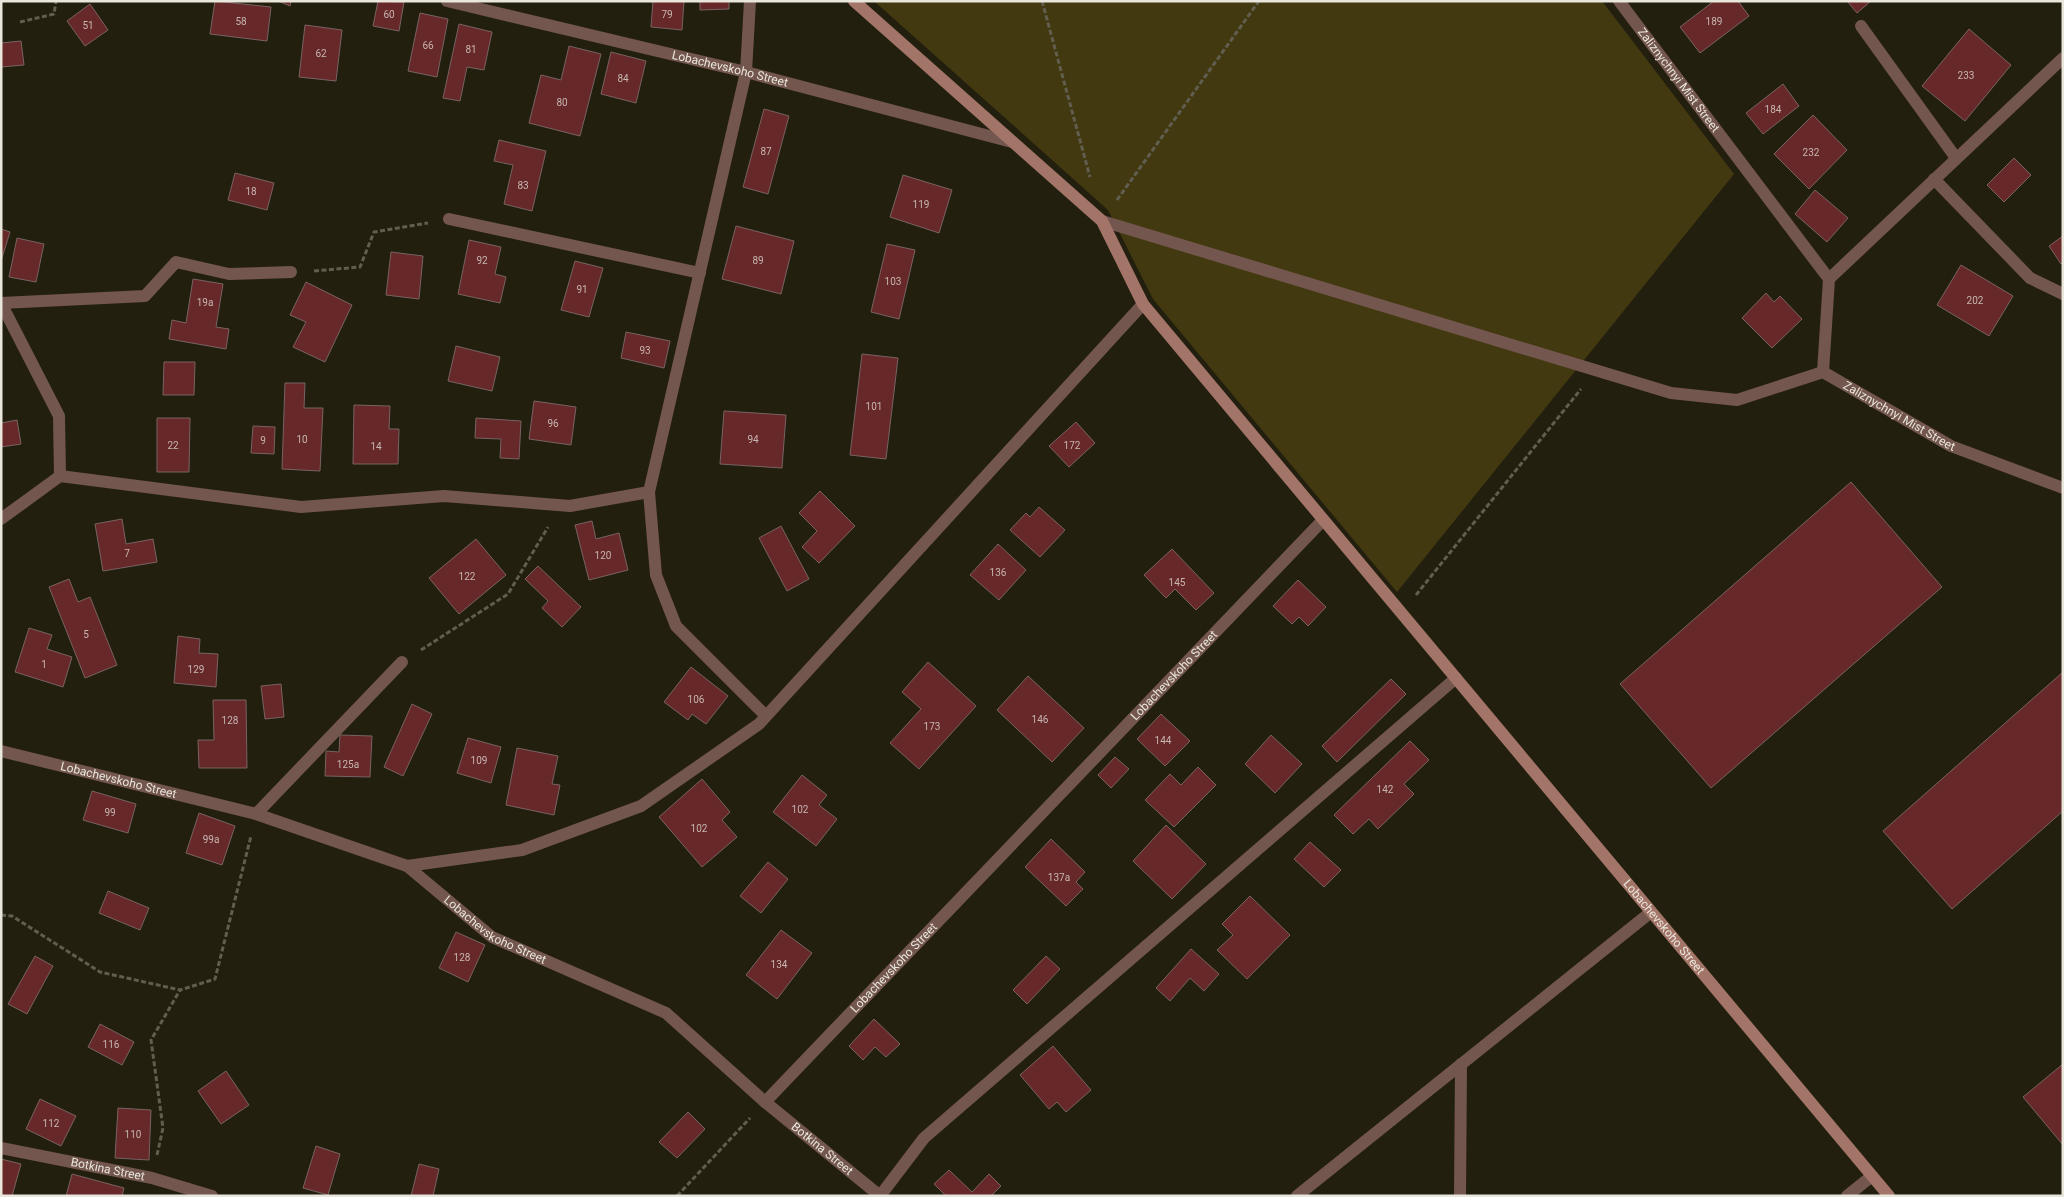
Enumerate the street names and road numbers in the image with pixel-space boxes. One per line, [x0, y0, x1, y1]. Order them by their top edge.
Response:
street label: Zaliznychnyi Mist Street [1635, 25, 1723, 135]
street label: Lobachevskoho Street [671, 48, 790, 90]
street label: Zaliznychnyi Mist Street [1841, 378, 1957, 454]
street label: Lobachevskoho Street [1128, 628, 1220, 723]
street label: Lobachevskoho Street [59, 759, 178, 801]
street label: Lobachevskoho Street [1620, 877, 1707, 977]
street label: Lobachevskoho Street [441, 893, 548, 967]
street label: Lobachevskoho Street [848, 920, 940, 1015]
street label: Botkina Street [789, 1120, 856, 1178]
street label: Botkina Street [70, 1155, 146, 1183]

